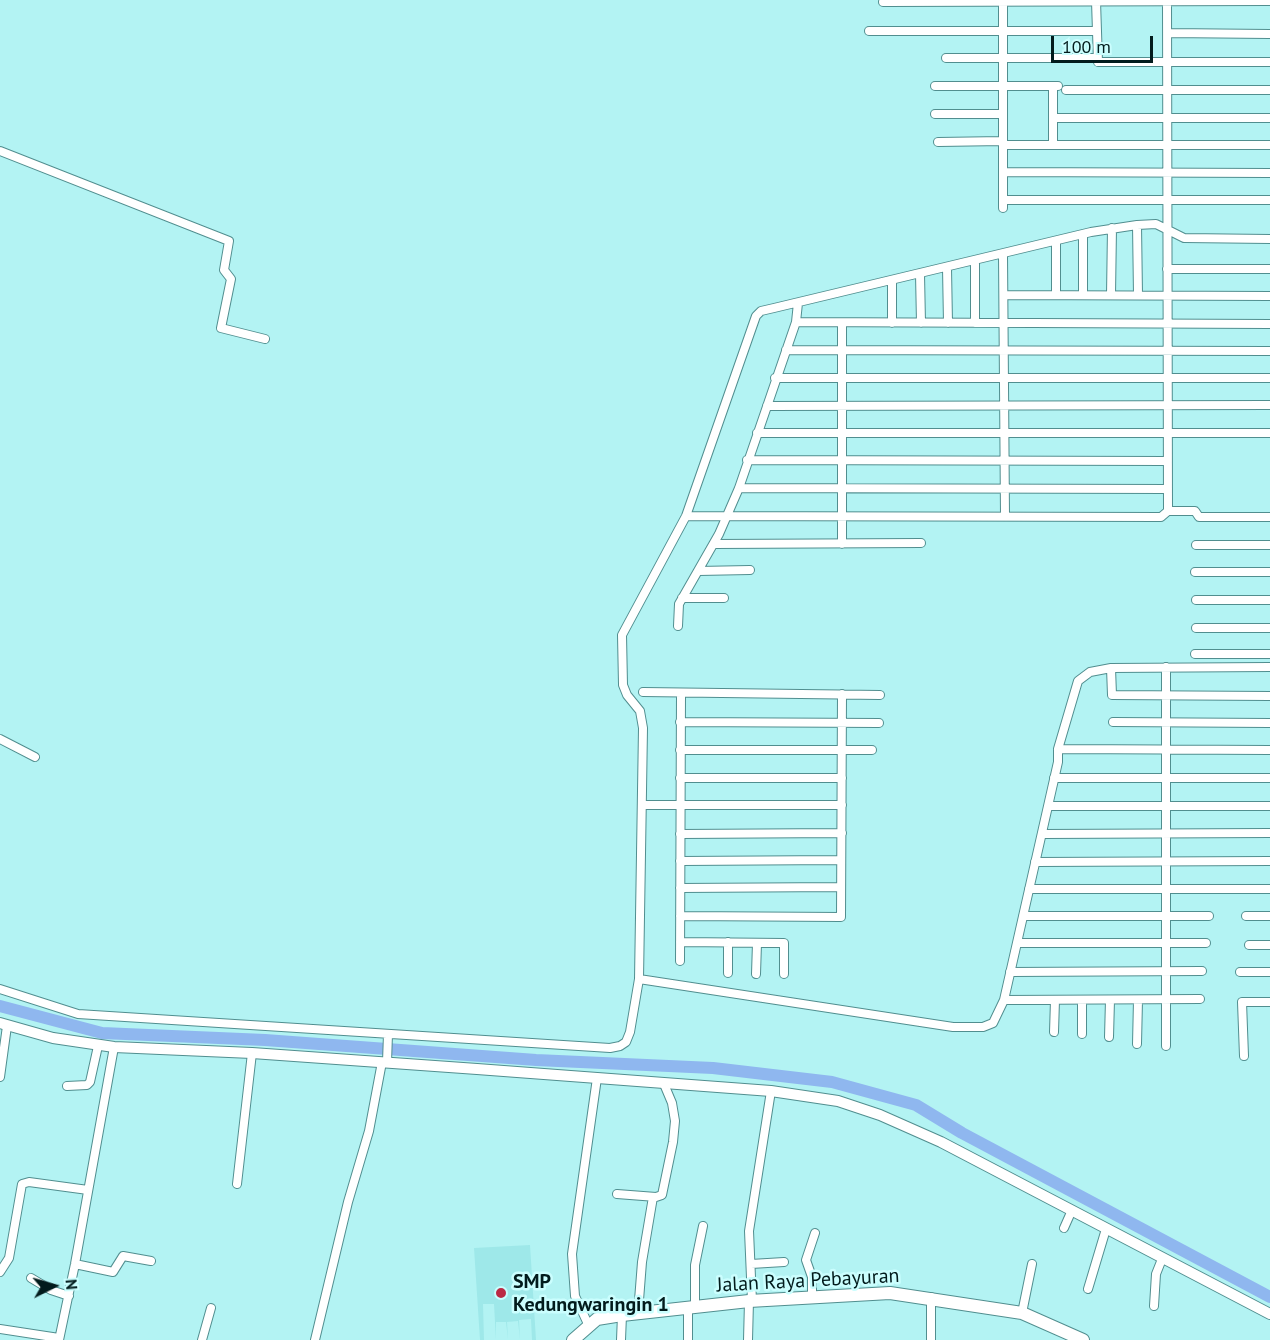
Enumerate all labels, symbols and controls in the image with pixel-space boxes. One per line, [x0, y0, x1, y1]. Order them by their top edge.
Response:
scale bar [1054, 24, 1156, 62]
text: 100 m [1062, 35, 1111, 58]
north arrow [24, 1256, 84, 1316]
street label: Jalan Raya Pebayuran [716, 1264, 900, 1298]
place label: SMP Kedungwaringin 1 [513, 1270, 669, 1317]
text: N [62, 1278, 82, 1291]
marker: SMP Kedungwaringin 1 [494, 1286, 508, 1300]

